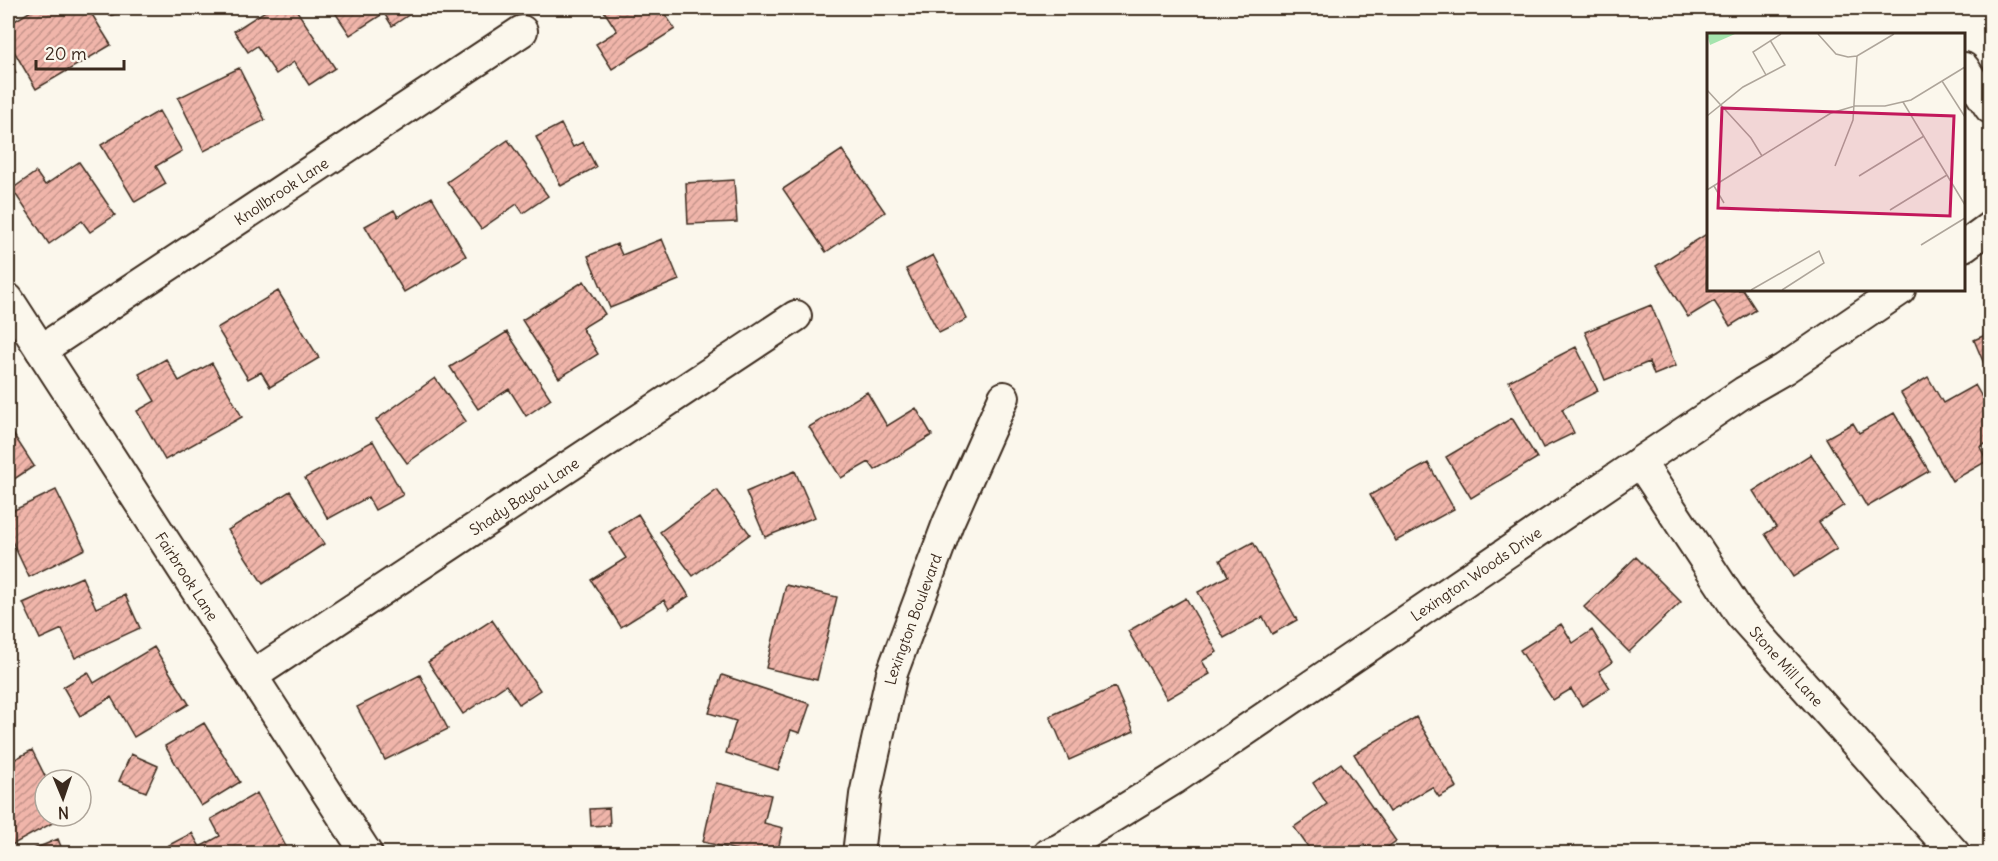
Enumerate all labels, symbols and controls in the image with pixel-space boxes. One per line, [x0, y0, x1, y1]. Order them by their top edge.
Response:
scale bar [36, 33, 124, 71]
inset map [1707, 33, 1965, 291]
text: 20 m [45, 42, 87, 65]
street label: Knollbrook Lane [230, 153, 332, 229]
street label: Shady Bayou Lane [465, 453, 582, 539]
street label: Lexington Woods Drive [1407, 522, 1545, 625]
street label: Fairbrook Lane [152, 528, 223, 624]
street label: Lexington Boulevard [880, 551, 945, 686]
street label: Stone Mill Lane [1746, 622, 1828, 710]
north arrow [33, 768, 93, 828]
text: N [58, 803, 69, 823]

